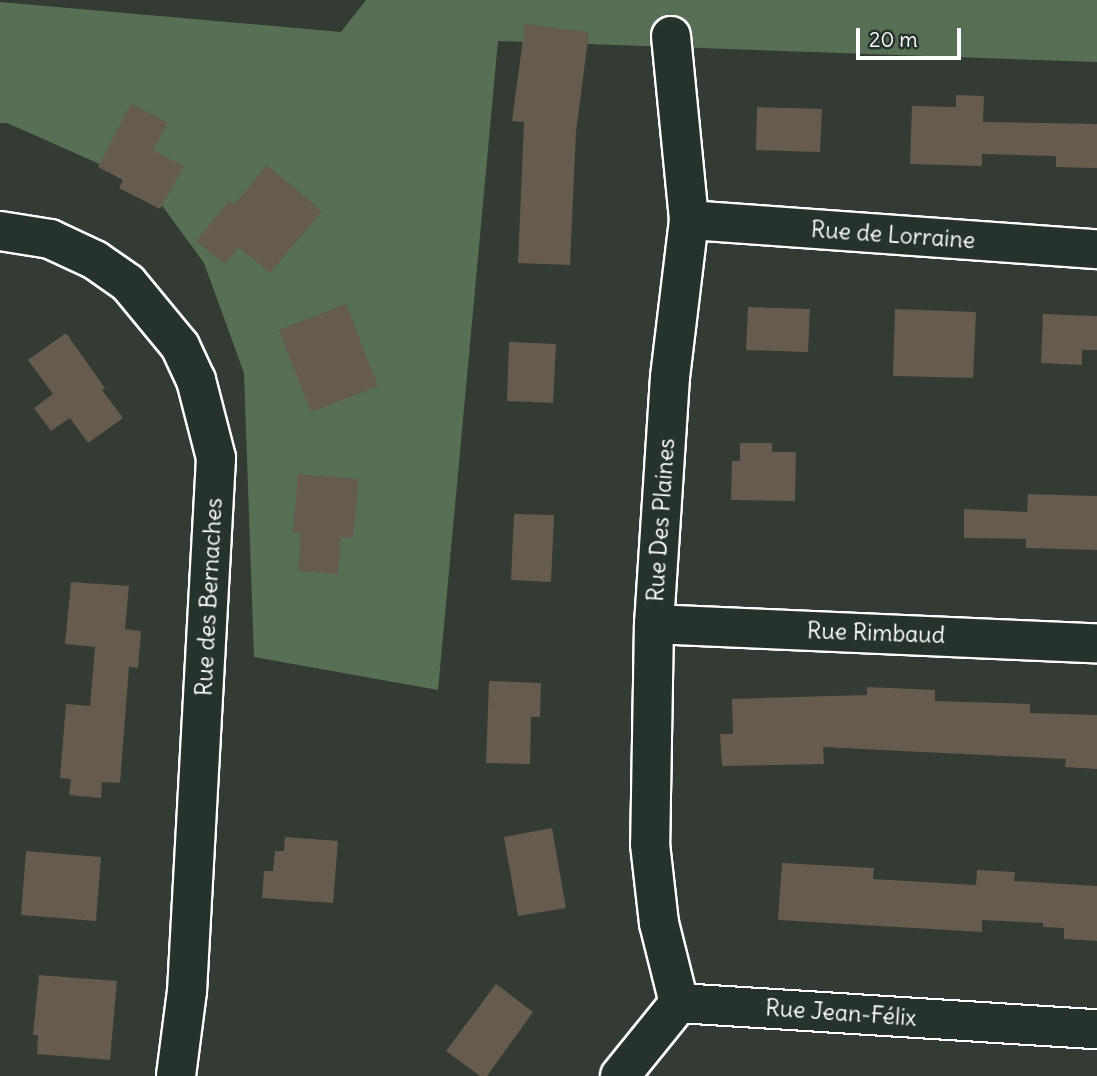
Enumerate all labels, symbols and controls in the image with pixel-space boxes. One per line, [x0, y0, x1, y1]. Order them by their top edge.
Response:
scale bar [859, 14, 964, 58]
text: 20 m [869, 26, 918, 53]
street label: Rue de Lorraine [810, 215, 976, 255]
street label: Rue Des Plaines [642, 437, 680, 603]
street label: Rue des Bernaches [190, 497, 228, 697]
street label: Rue Rimbaud [806, 617, 946, 649]
street label: Rue Jean-Félix [764, 994, 918, 1032]

